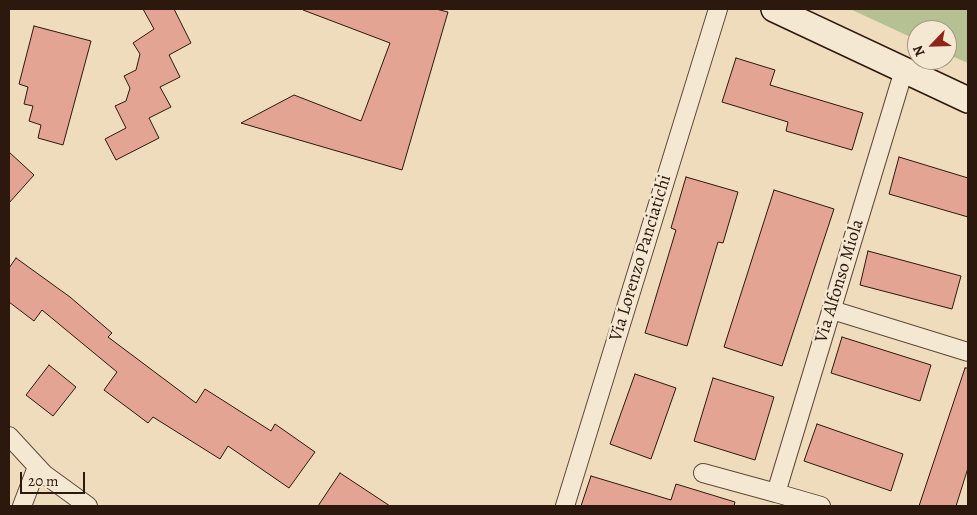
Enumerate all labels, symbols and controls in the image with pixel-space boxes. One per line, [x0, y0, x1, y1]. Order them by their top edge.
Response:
north arrow [907, 20, 957, 70]
text: N [908, 42, 930, 59]
street label: Via Lorenzo Panciatichi [605, 172, 677, 344]
street label: Via Alfonso Miola [811, 217, 869, 345]
scale bar [22, 462, 88, 494]
text: 20 m [28, 471, 59, 491]

